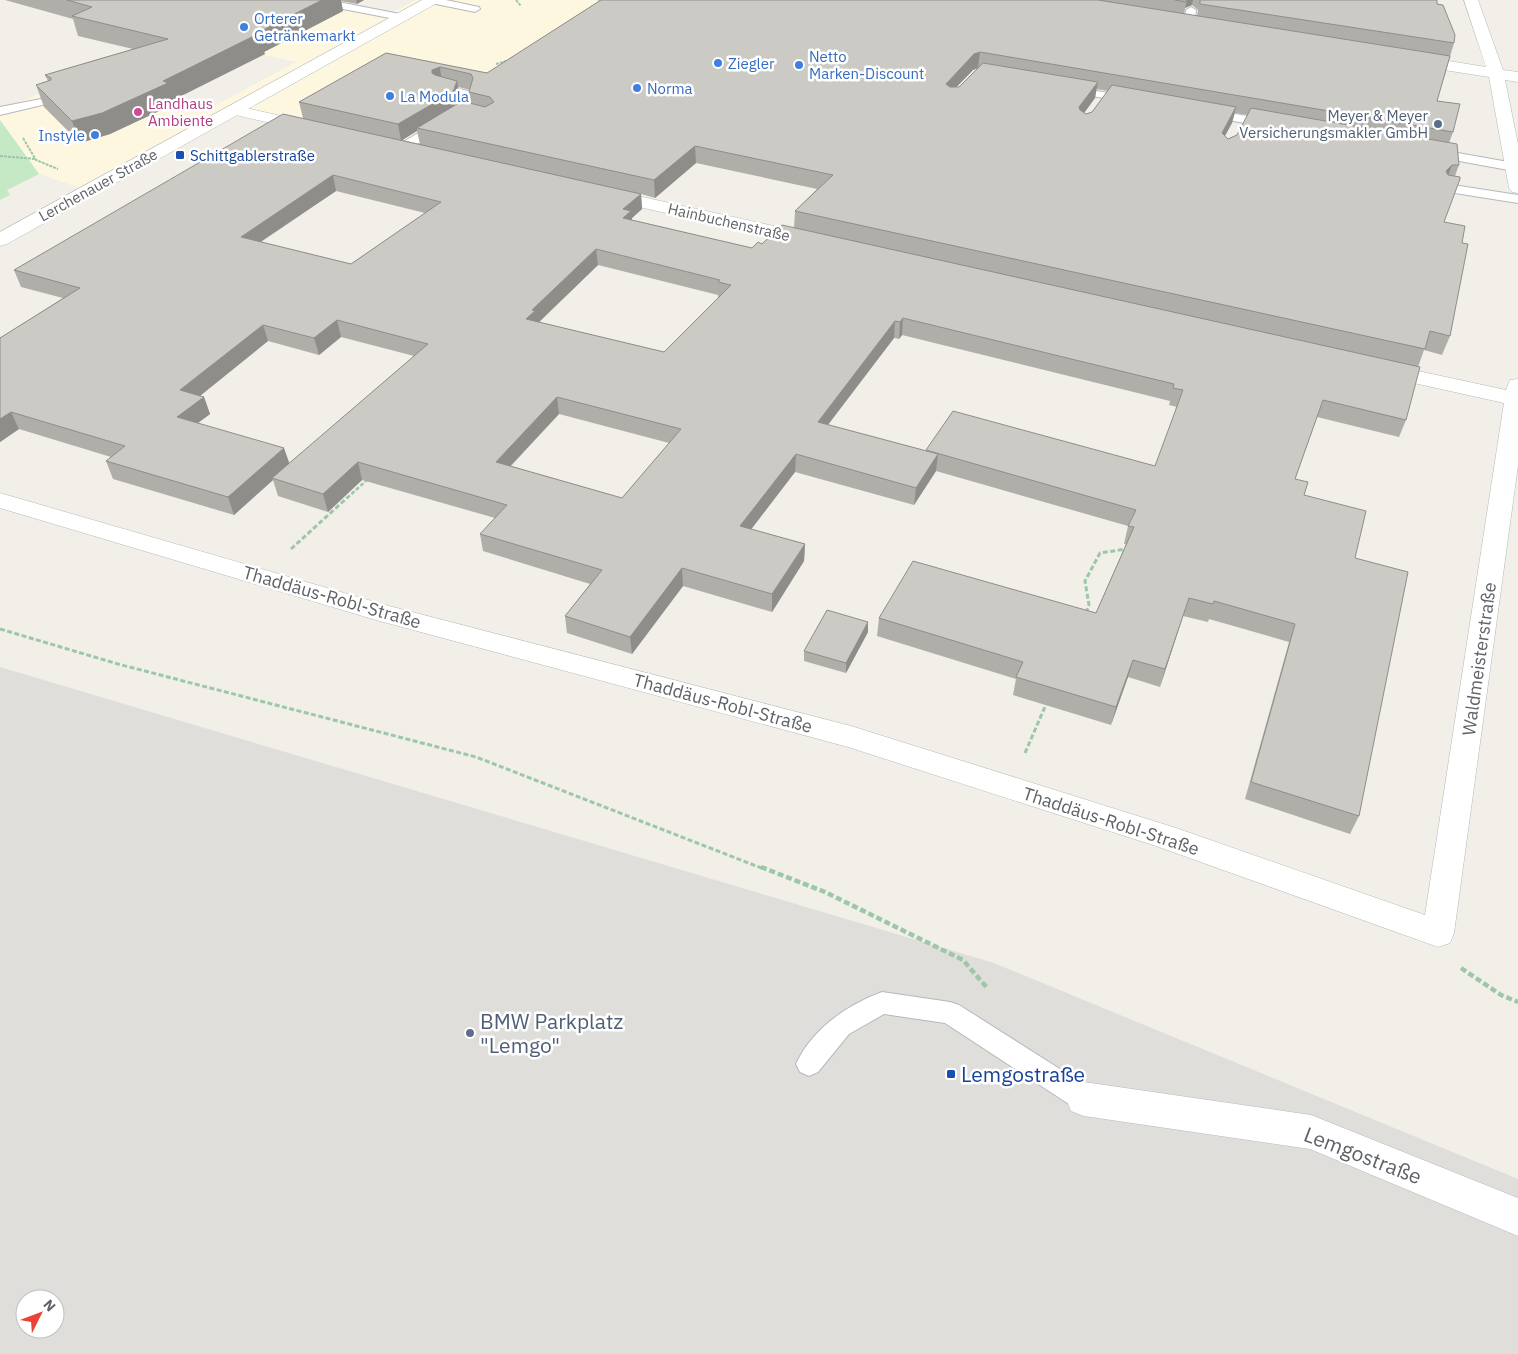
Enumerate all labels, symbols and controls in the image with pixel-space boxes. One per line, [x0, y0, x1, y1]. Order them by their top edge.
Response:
place label: Orterer Getränkemarkt [254, 9, 355, 45]
marker: Orterer Getränkemarkt [238, 21, 250, 33]
place label: Netto Marken-Discount [809, 47, 924, 83]
place label: Ziegler [728, 54, 775, 73]
marker: Ziegler [712, 57, 724, 69]
marker: Netto Marken-Discount [793, 59, 805, 71]
place label: Norma [647, 79, 693, 98]
marker: Norma [631, 82, 643, 94]
place label: La Modula [400, 87, 469, 106]
marker: La Modula [384, 90, 396, 102]
place label: Landhaus Ambiente [148, 94, 213, 130]
marker: Landhaus Ambiente [132, 106, 144, 118]
place label: Meyer & Meyer Versicherungsmakler GmbH [1239, 106, 1428, 142]
marker: Meyer & Meyer Versicherungsmakler GmbH [1432, 118, 1444, 130]
place label: Instyle [38, 126, 85, 145]
marker: Instyle [89, 129, 101, 141]
street label: Lerchenauer Straße [35, 144, 161, 226]
place label: Schittgablerstraße [190, 146, 315, 165]
marker: Schittgablerstraße [174, 149, 186, 161]
street label: Hainbuchenstraße [666, 199, 792, 245]
street label: Thaddäus-Robl-Straße [240, 561, 424, 633]
street label: Waldmeisterstraße [1457, 581, 1501, 737]
street label: Thaddäus-Robl-Straße [631, 668, 815, 738]
street label: Thaddäus-Robl-Straße [1020, 782, 1202, 860]
place label: BMW Parkplatz "Lemgo" [480, 1007, 623, 1059]
marker: BMW Parkplatz "Lemgo" [464, 1027, 476, 1039]
place label: Lemgostraße [961, 1060, 1085, 1088]
marker: Lemgostraße [945, 1068, 957, 1080]
street label: Lemgostraße [1300, 1120, 1426, 1190]
north arrow [15, 1289, 65, 1339]
text: N [40, 1296, 60, 1315]

